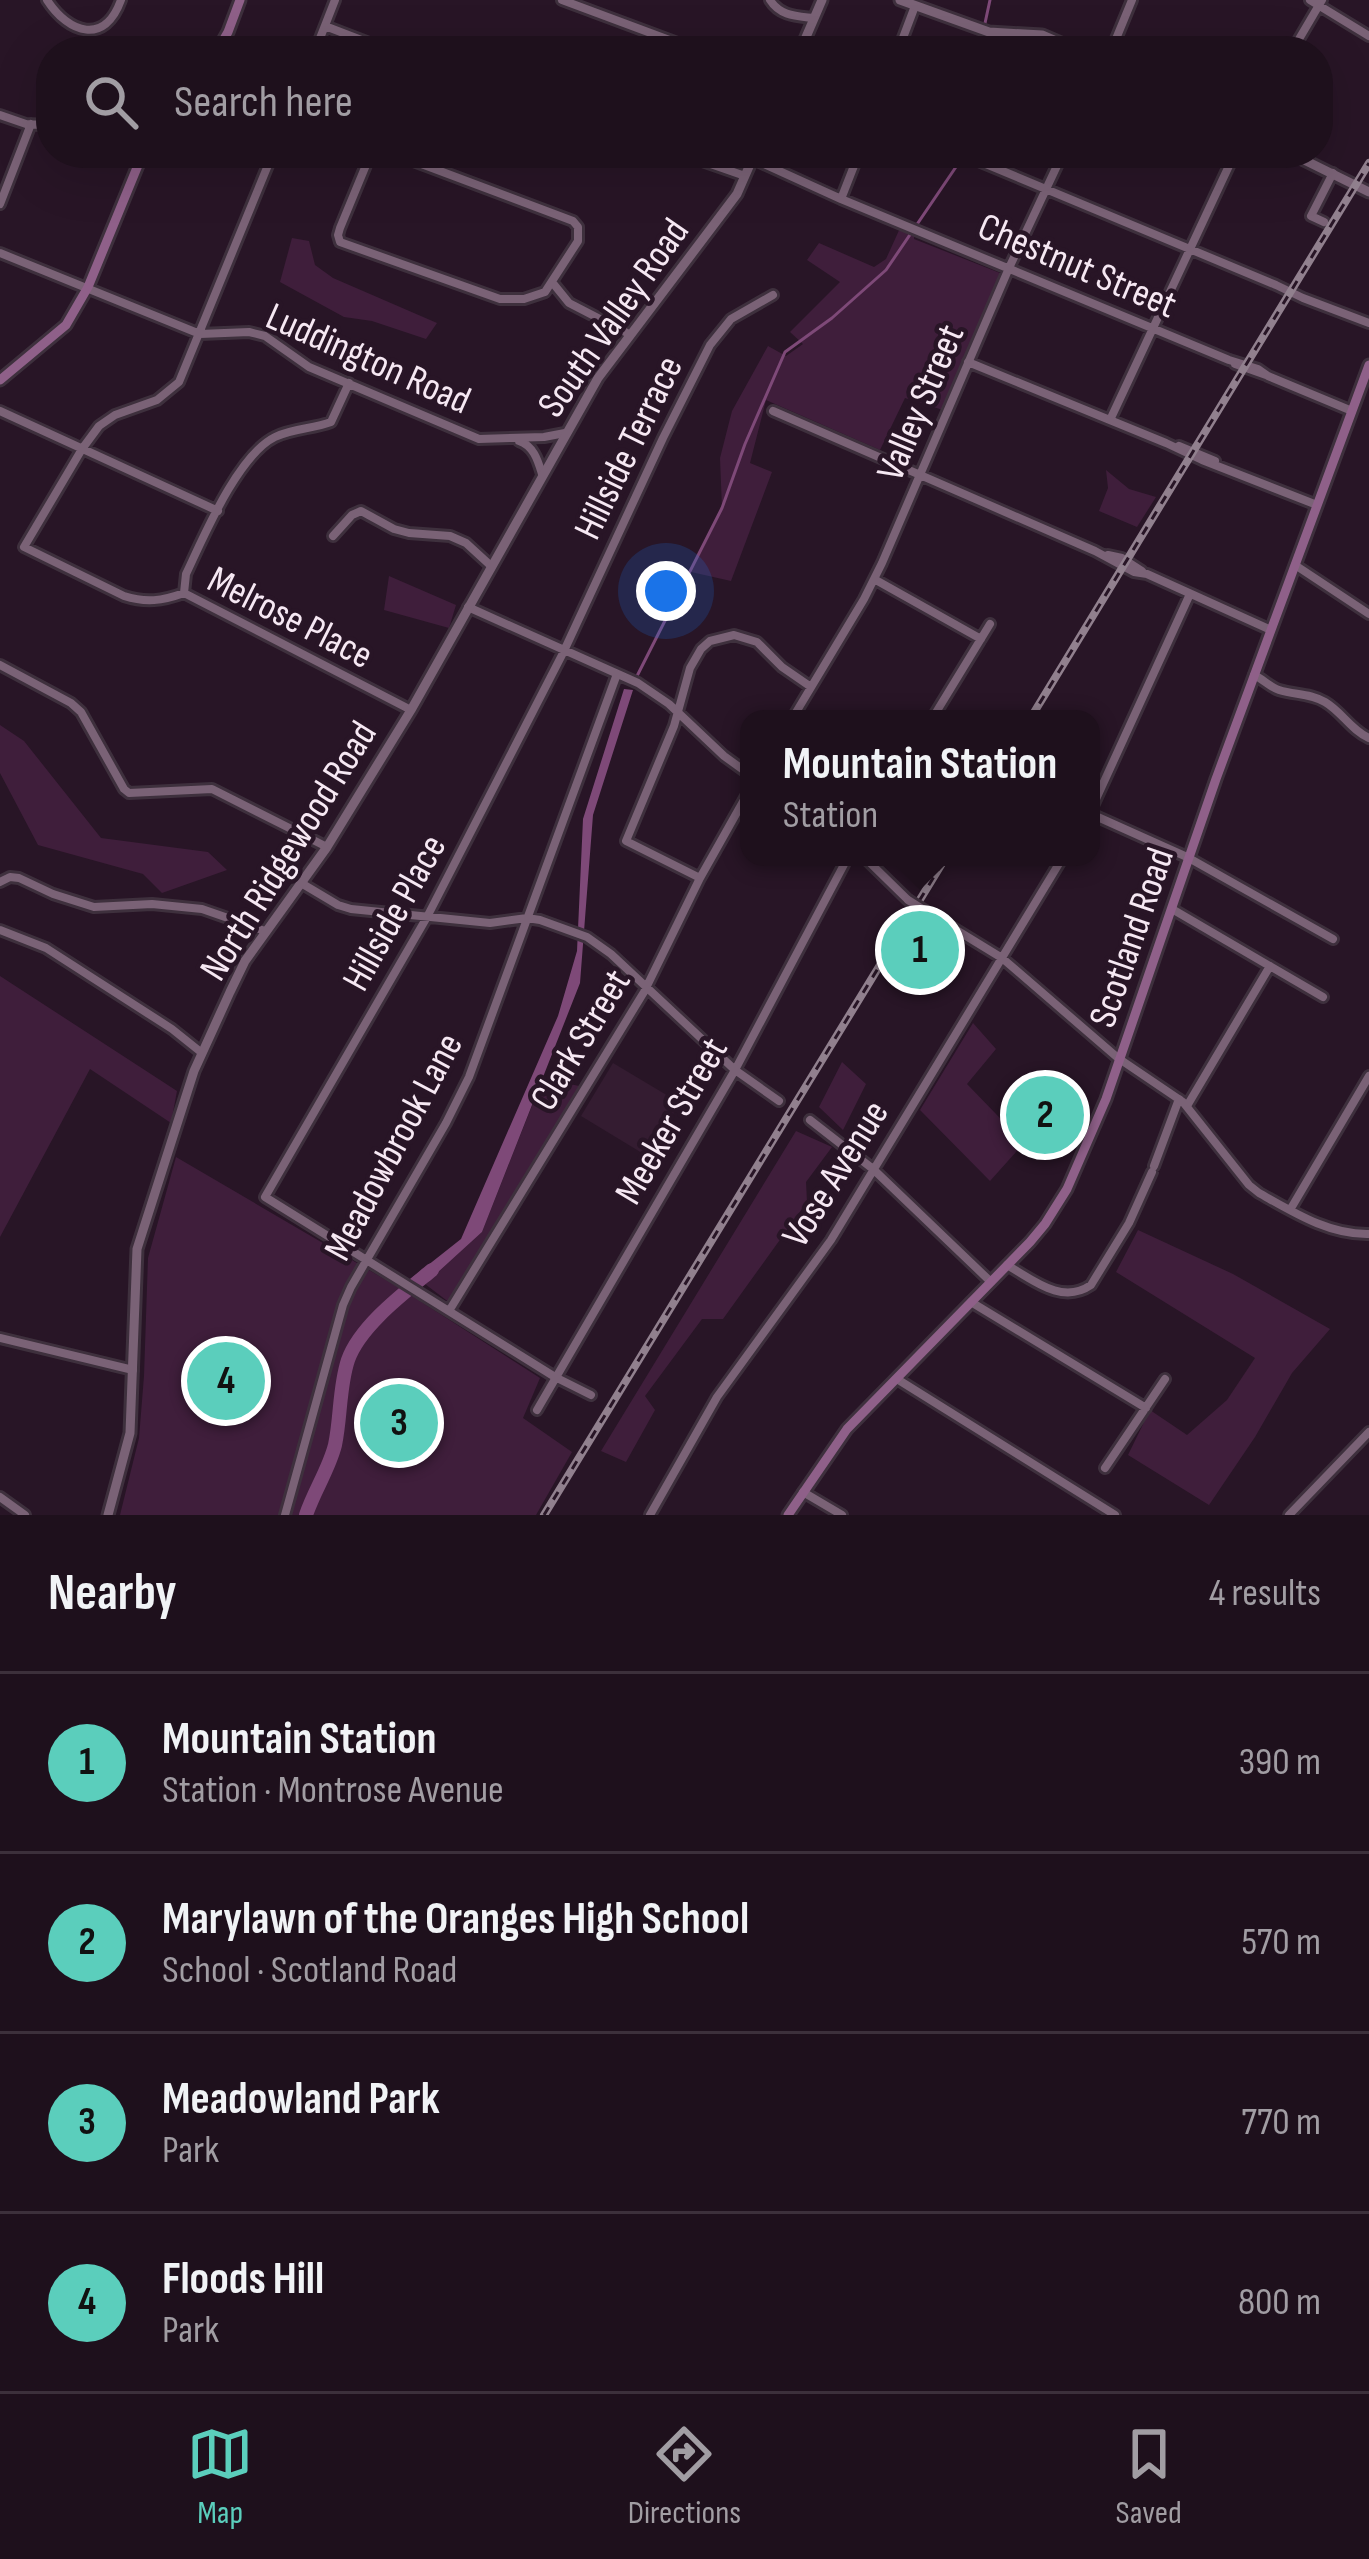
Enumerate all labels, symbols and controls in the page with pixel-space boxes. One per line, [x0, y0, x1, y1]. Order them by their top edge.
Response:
search box [36, 36, 1333, 168]
icon: search [78, 69, 144, 135]
text: Search here [174, 75, 353, 130]
street label: Chestnut Street [971, 204, 1183, 329]
street label: South Valley Road [528, 210, 700, 427]
street label: Luddington Road [259, 293, 477, 425]
street label: Valley Street [867, 318, 975, 488]
street label: Hillside Terrace [565, 349, 694, 547]
street label: Melrose Place [200, 557, 380, 680]
your location [636, 561, 696, 621]
popup [740, 710, 1100, 866]
street label: North Ridgewood Road [191, 713, 388, 990]
text: Mountain Station [783, 737, 1057, 792]
text: Station [783, 792, 878, 839]
street label: Hillside Place [333, 827, 457, 999]
street label: Scotland Road [1080, 842, 1185, 1034]
pin: 1 [881, 905, 959, 995]
street label: Clark Street [521, 961, 641, 1119]
street label: Meadowbrook Lane [315, 1026, 474, 1269]
street label: Meeker Street [606, 1030, 739, 1213]
pin: 2 [1006, 1070, 1084, 1160]
street label: Vose Avenue [773, 1092, 899, 1256]
pin: 4 [187, 1336, 265, 1426]
pin: 3 [360, 1378, 438, 1468]
text: Nearby [48, 1563, 177, 1624]
text: 4 results [1209, 1570, 1321, 1617]
text: Mountain Station [162, 1712, 437, 1767]
text: 1 [79, 1739, 95, 1786]
text: 390 m [1239, 1739, 1321, 1786]
text: Station · Montrose Avenue [162, 1767, 504, 1814]
text: Marylawn of the Oranges High School [162, 1892, 749, 1947]
text: 2 [78, 1919, 96, 1966]
text: 570 m [1241, 1919, 1321, 1966]
text: School · Scotland Road [162, 1947, 457, 1994]
text: Meadowland Park [162, 2072, 440, 2127]
text: 3 [78, 2099, 96, 2146]
text: 770 m [1241, 2099, 1321, 2146]
text: Park [162, 2127, 219, 2174]
text: Floods Hill [162, 2252, 324, 2307]
text: 4 [78, 2279, 96, 2326]
text: 800 m [1238, 2279, 1321, 2326]
text: Park [162, 2307, 219, 2354]
tab: Map [187, 2421, 253, 2533]
tab: Directions [628, 2421, 741, 2533]
tab: Saved [1116, 2421, 1182, 2533]

